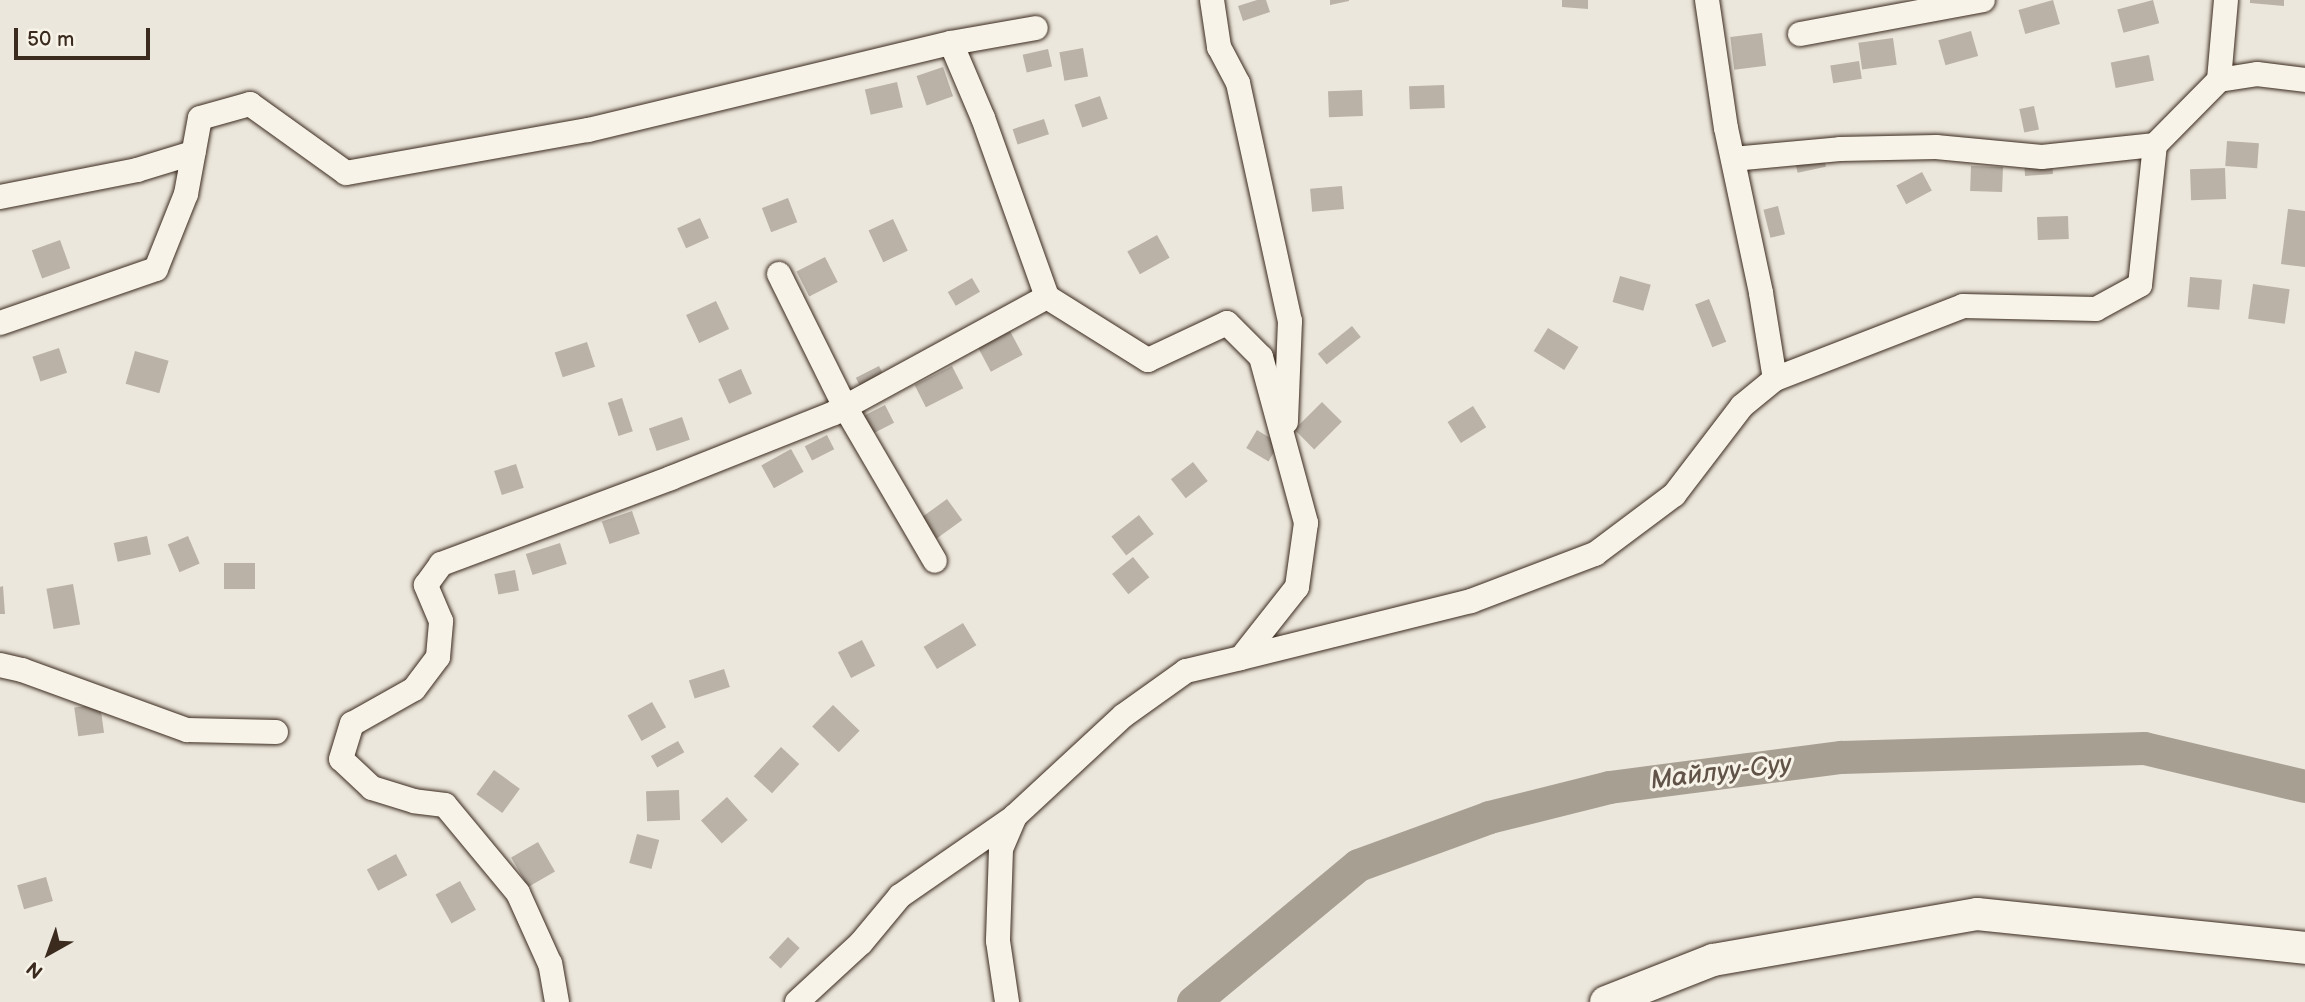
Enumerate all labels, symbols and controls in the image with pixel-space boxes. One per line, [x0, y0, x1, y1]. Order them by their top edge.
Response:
scale bar [18, 14, 154, 58]
text: 50 m [27, 27, 74, 52]
water label: Майлуу-Суу [1649, 749, 1793, 797]
north arrow [14, 918, 84, 988]
text: N [22, 956, 48, 983]

